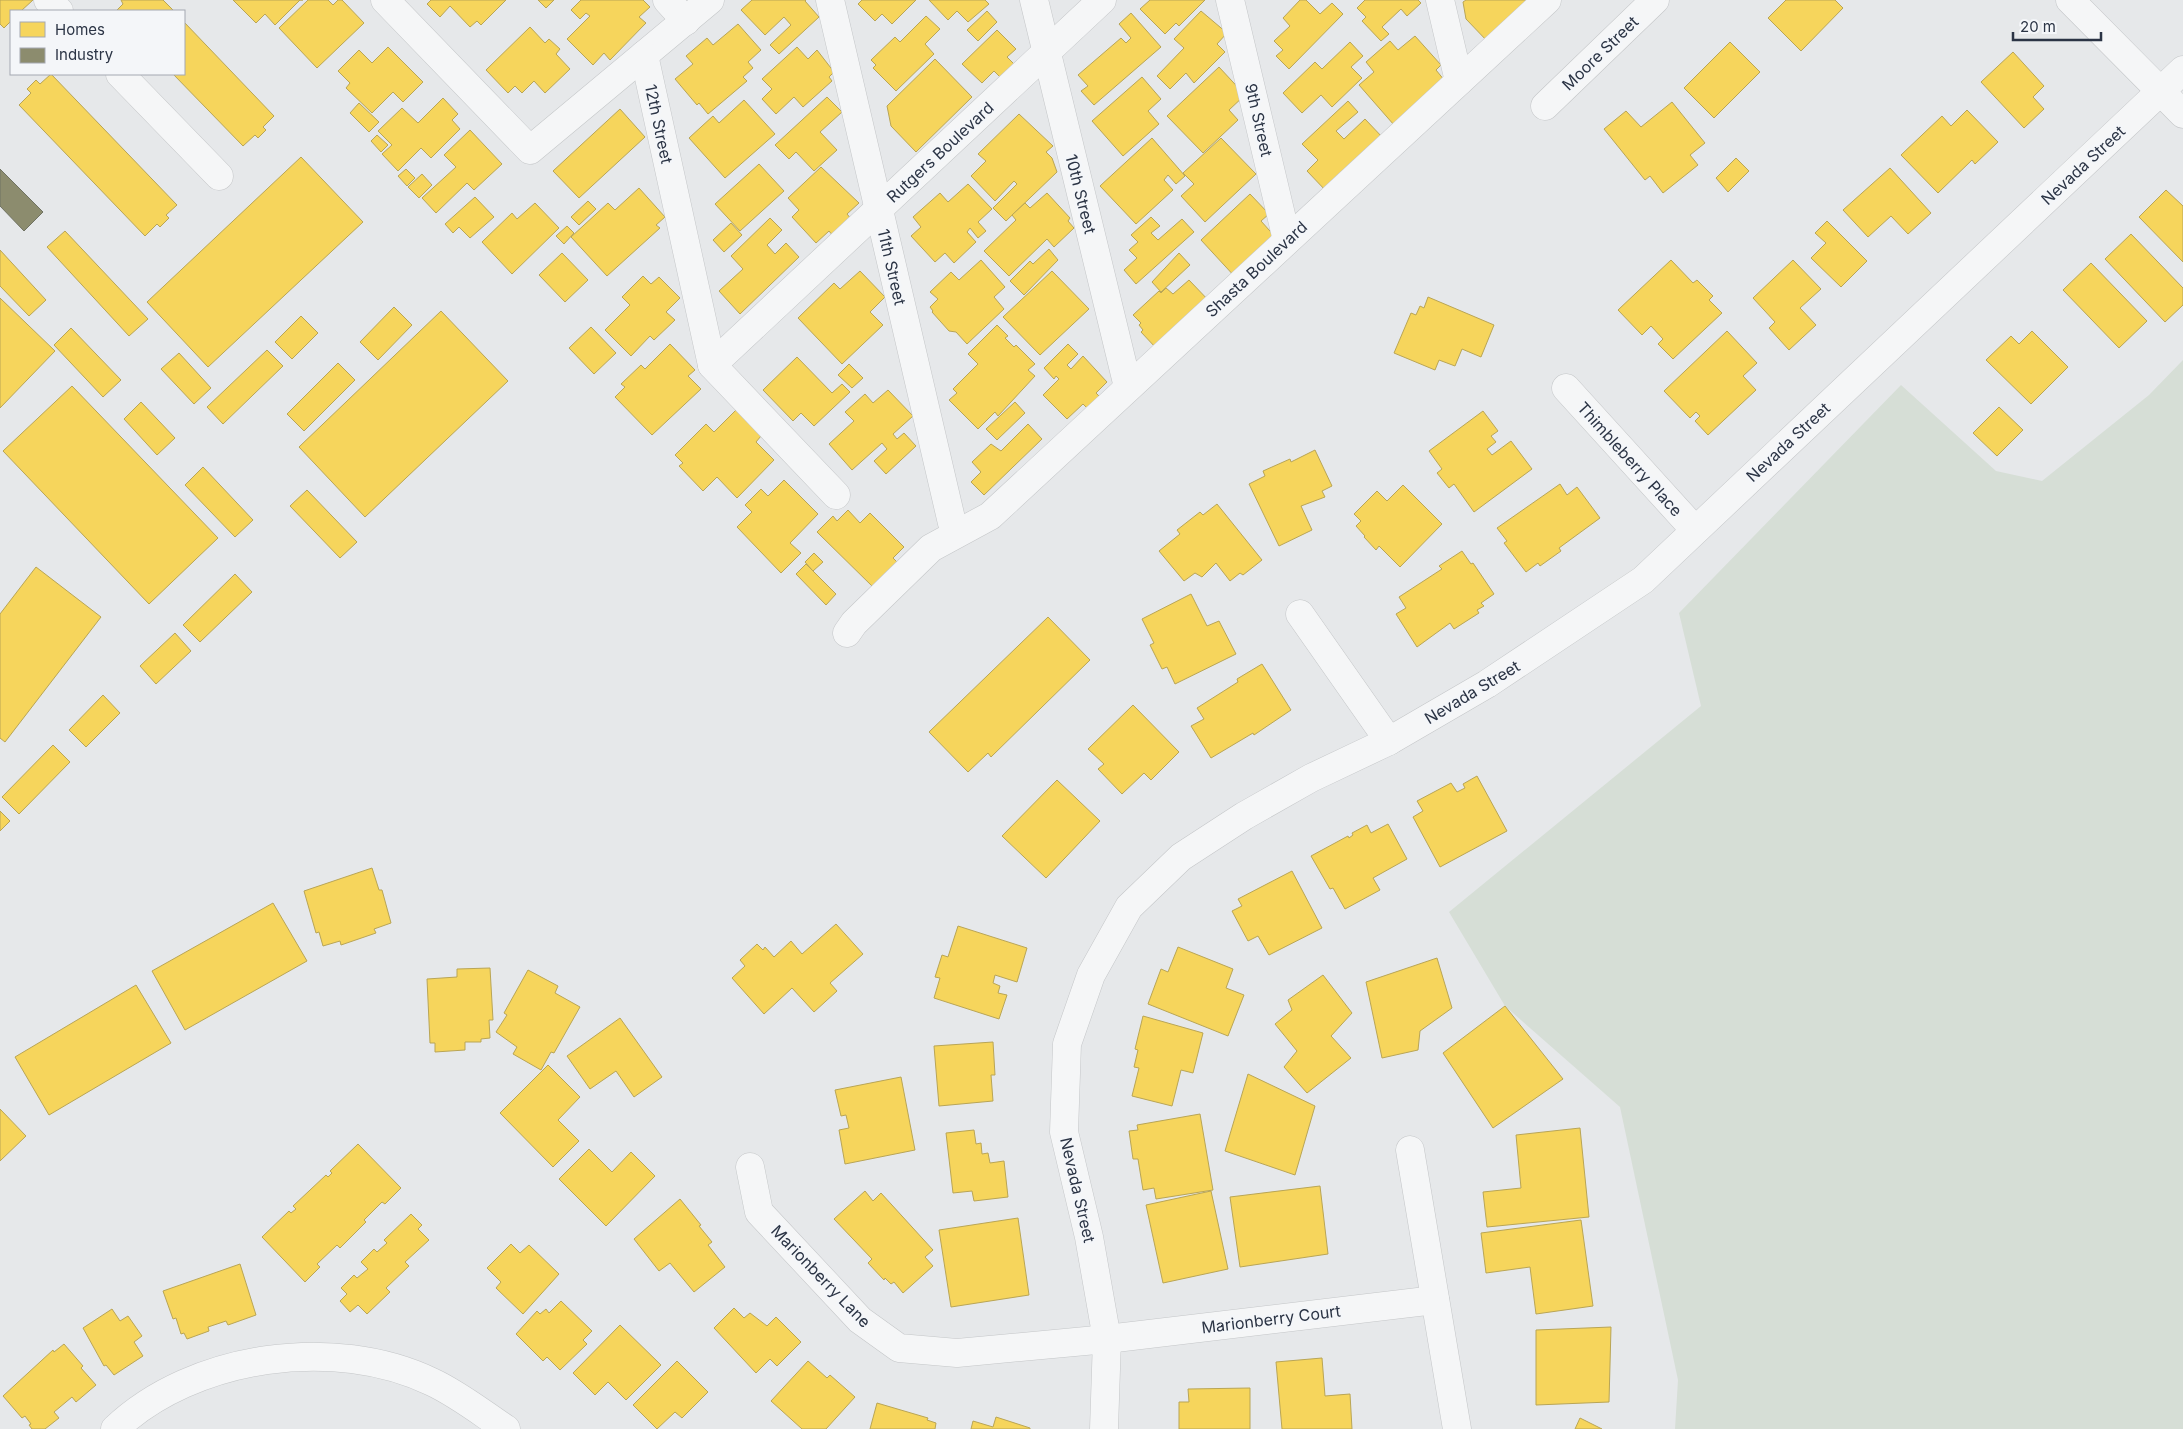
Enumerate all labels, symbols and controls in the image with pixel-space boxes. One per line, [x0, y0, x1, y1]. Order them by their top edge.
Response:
legend [10, 10, 185, 75]
scale bar [2013, 10, 2100, 42]
street label: Moore Street [1558, 12, 1642, 94]
text: 20 m [2020, 17, 2056, 36]
text: Homes [55, 20, 105, 39]
text: Industry [55, 45, 114, 64]
street label: 9th Street [1241, 81, 1277, 159]
street label: 12th Street [641, 82, 677, 166]
street label: Rutgers Boulevard [882, 97, 998, 207]
street label: Nevada Street [2037, 121, 2129, 209]
street label: 10th Street [1061, 152, 1101, 236]
street label: Shasta Boulevard [1201, 217, 1311, 321]
street label: 11th Street [874, 227, 910, 307]
street label: Thimbleberry Place [1573, 398, 1687, 520]
street label: Nevada Street [1742, 398, 1834, 486]
street label: Nevada Street [1421, 656, 1523, 728]
street label: Nevada Street [1056, 1135, 1100, 1245]
street label: Marionberry Lane [767, 1221, 875, 1331]
street label: Marionberry Court [1200, 1301, 1342, 1337]

